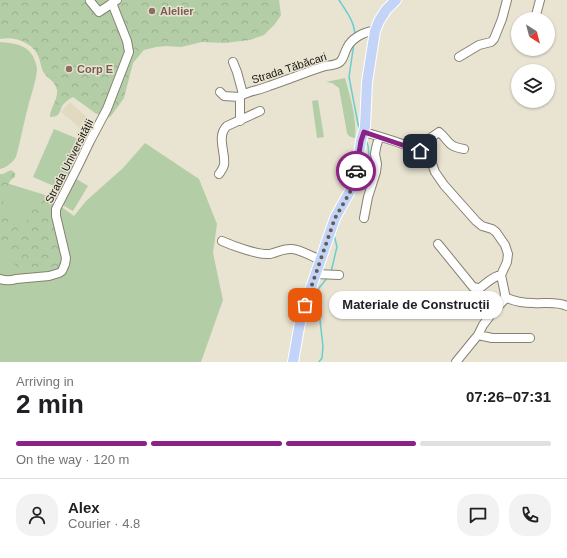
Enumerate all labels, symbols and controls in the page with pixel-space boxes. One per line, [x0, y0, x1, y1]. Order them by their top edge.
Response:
place label: Alelier [160, 5, 194, 17]
marker: Alelier [147, 6, 157, 16]
north arrow [511, 12, 555, 56]
map controls [511, 12, 555, 108]
street label: Strada Tăbăcari [250, 50, 328, 86]
place label: Corp E [77, 63, 113, 75]
marker: Corp E [64, 64, 74, 74]
button: layers [511, 64, 555, 108]
street label: Strada Universității [43, 117, 95, 205]
pin [403, 134, 437, 168]
icon: home [409, 140, 431, 162]
courier [336, 151, 376, 191]
icon: car [345, 160, 367, 182]
pin [288, 288, 322, 322]
callout: Materiale de Construcții [329, 291, 503, 319]
icon: bag [294, 294, 316, 316]
text: Materiale de Construcții [342, 297, 490, 312]
text: Arriving in [16, 374, 74, 389]
text: 07:26–07:31 [466, 388, 551, 405]
text: 2 min [16, 389, 84, 419]
text: On the way · 120 m [16, 452, 129, 467]
button: person [16, 494, 58, 536]
button: chat [457, 494, 499, 536]
button: phone [509, 494, 551, 536]
text: Alex [68, 499, 100, 516]
text: Courier · 4.8 [68, 516, 140, 531]

